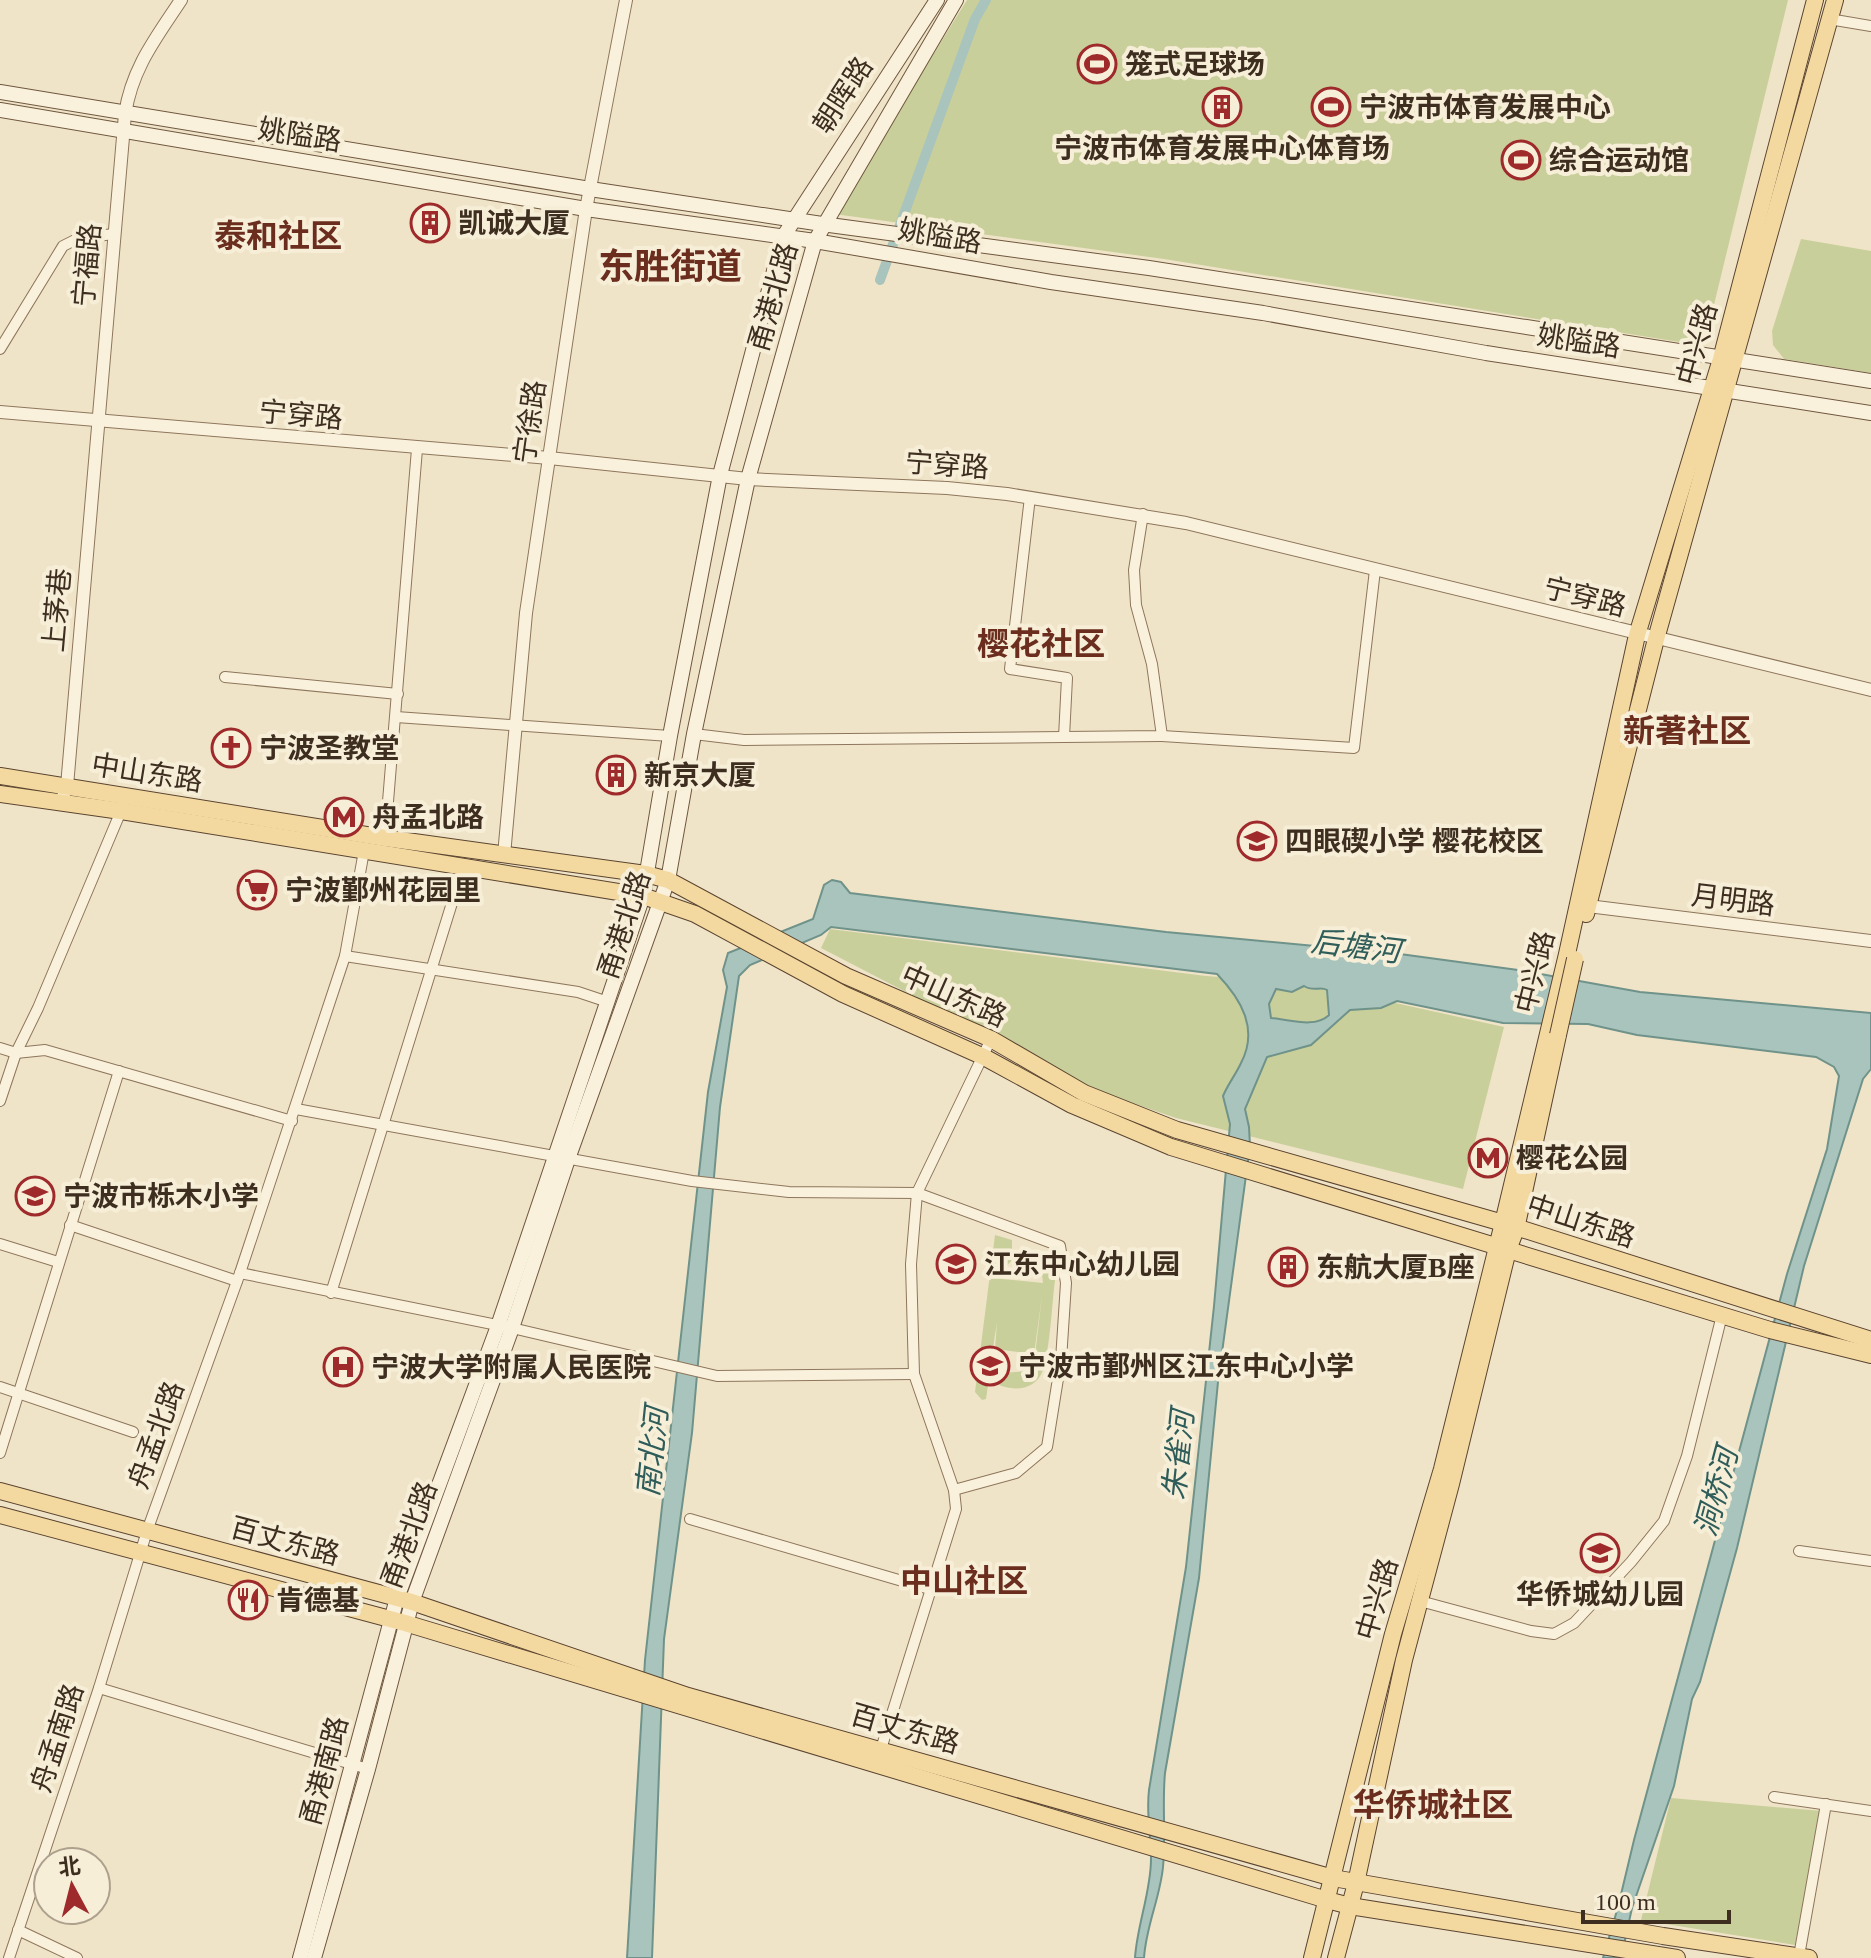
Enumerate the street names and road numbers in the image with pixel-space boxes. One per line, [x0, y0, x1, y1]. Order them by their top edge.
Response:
street label: 朝晖路 [807, 51, 879, 139]
street label: 姚隘路 [256, 113, 344, 157]
street label: 姚隘路 [896, 213, 984, 259]
street label: 宁福路 [68, 222, 106, 308]
street label: 甬港北路 [743, 239, 803, 355]
street label: 中兴路 [1671, 299, 1723, 389]
street label: 姚隘路 [1535, 319, 1623, 363]
street label: 宁徐路 [509, 378, 551, 466]
street label: 宁穿路 [258, 396, 344, 434]
street label: 宁穿路 [904, 447, 990, 483]
street label: 上茅巷 [38, 567, 76, 653]
street label: 宁穿路 [1540, 572, 1630, 622]
street label: 中山东路 [89, 749, 205, 797]
street label: 甬港北路 [592, 867, 656, 983]
street label: 月明路 [1689, 879, 1777, 921]
street label: 中兴路 [1510, 927, 1560, 1017]
street label: 中山东路 [897, 959, 1011, 1033]
street label: 中山东路 [1523, 1189, 1639, 1253]
street label: 舟孟北路 [122, 1377, 190, 1493]
street label: 甬港北路 [375, 1477, 443, 1593]
street label: 百丈东路 [227, 1512, 343, 1570]
street label: 中兴路 [1351, 1554, 1403, 1644]
street label: 舟孟南路 [25, 1680, 89, 1796]
street label: 百丈东路 [847, 1699, 963, 1759]
street label: 甬港南路 [295, 1713, 353, 1829]

